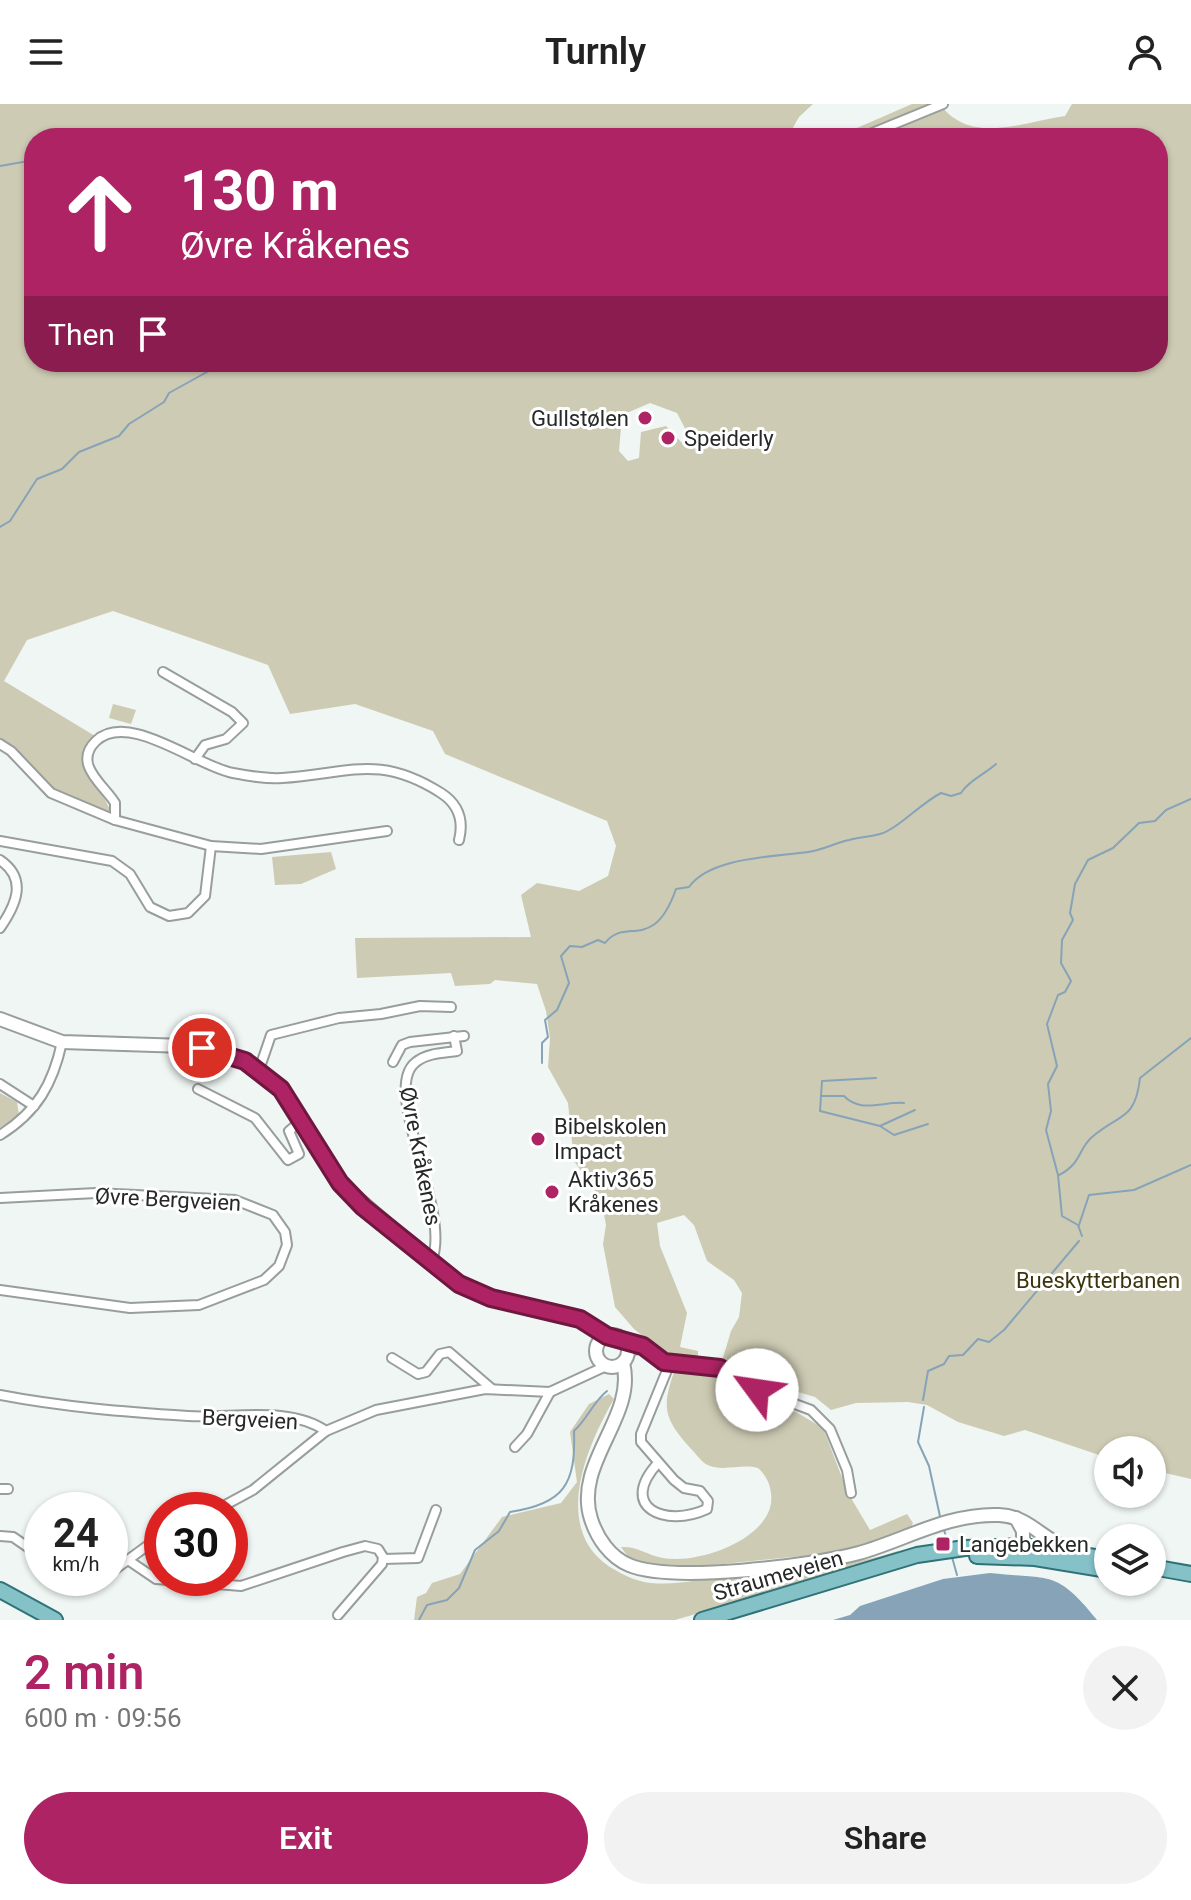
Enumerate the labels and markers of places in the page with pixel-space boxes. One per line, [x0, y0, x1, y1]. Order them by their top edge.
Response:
place label: Gullstølen [531, 406, 629, 431]
marker: Gullstølen [636, 409, 654, 427]
place label: Speiderly [684, 426, 774, 451]
marker: Speiderly [659, 429, 677, 447]
pin [168, 1014, 236, 1082]
place label: Bibelskolen Impact [554, 1114, 667, 1164]
marker: Bibelskolen Impact [529, 1130, 547, 1148]
place label: Aktiv365 Kråkenes [568, 1167, 659, 1217]
marker: Aktiv365 Kråkenes [543, 1183, 561, 1201]
place label: Langebekken [959, 1532, 1089, 1557]
marker: Langebekken [934, 1535, 952, 1553]

